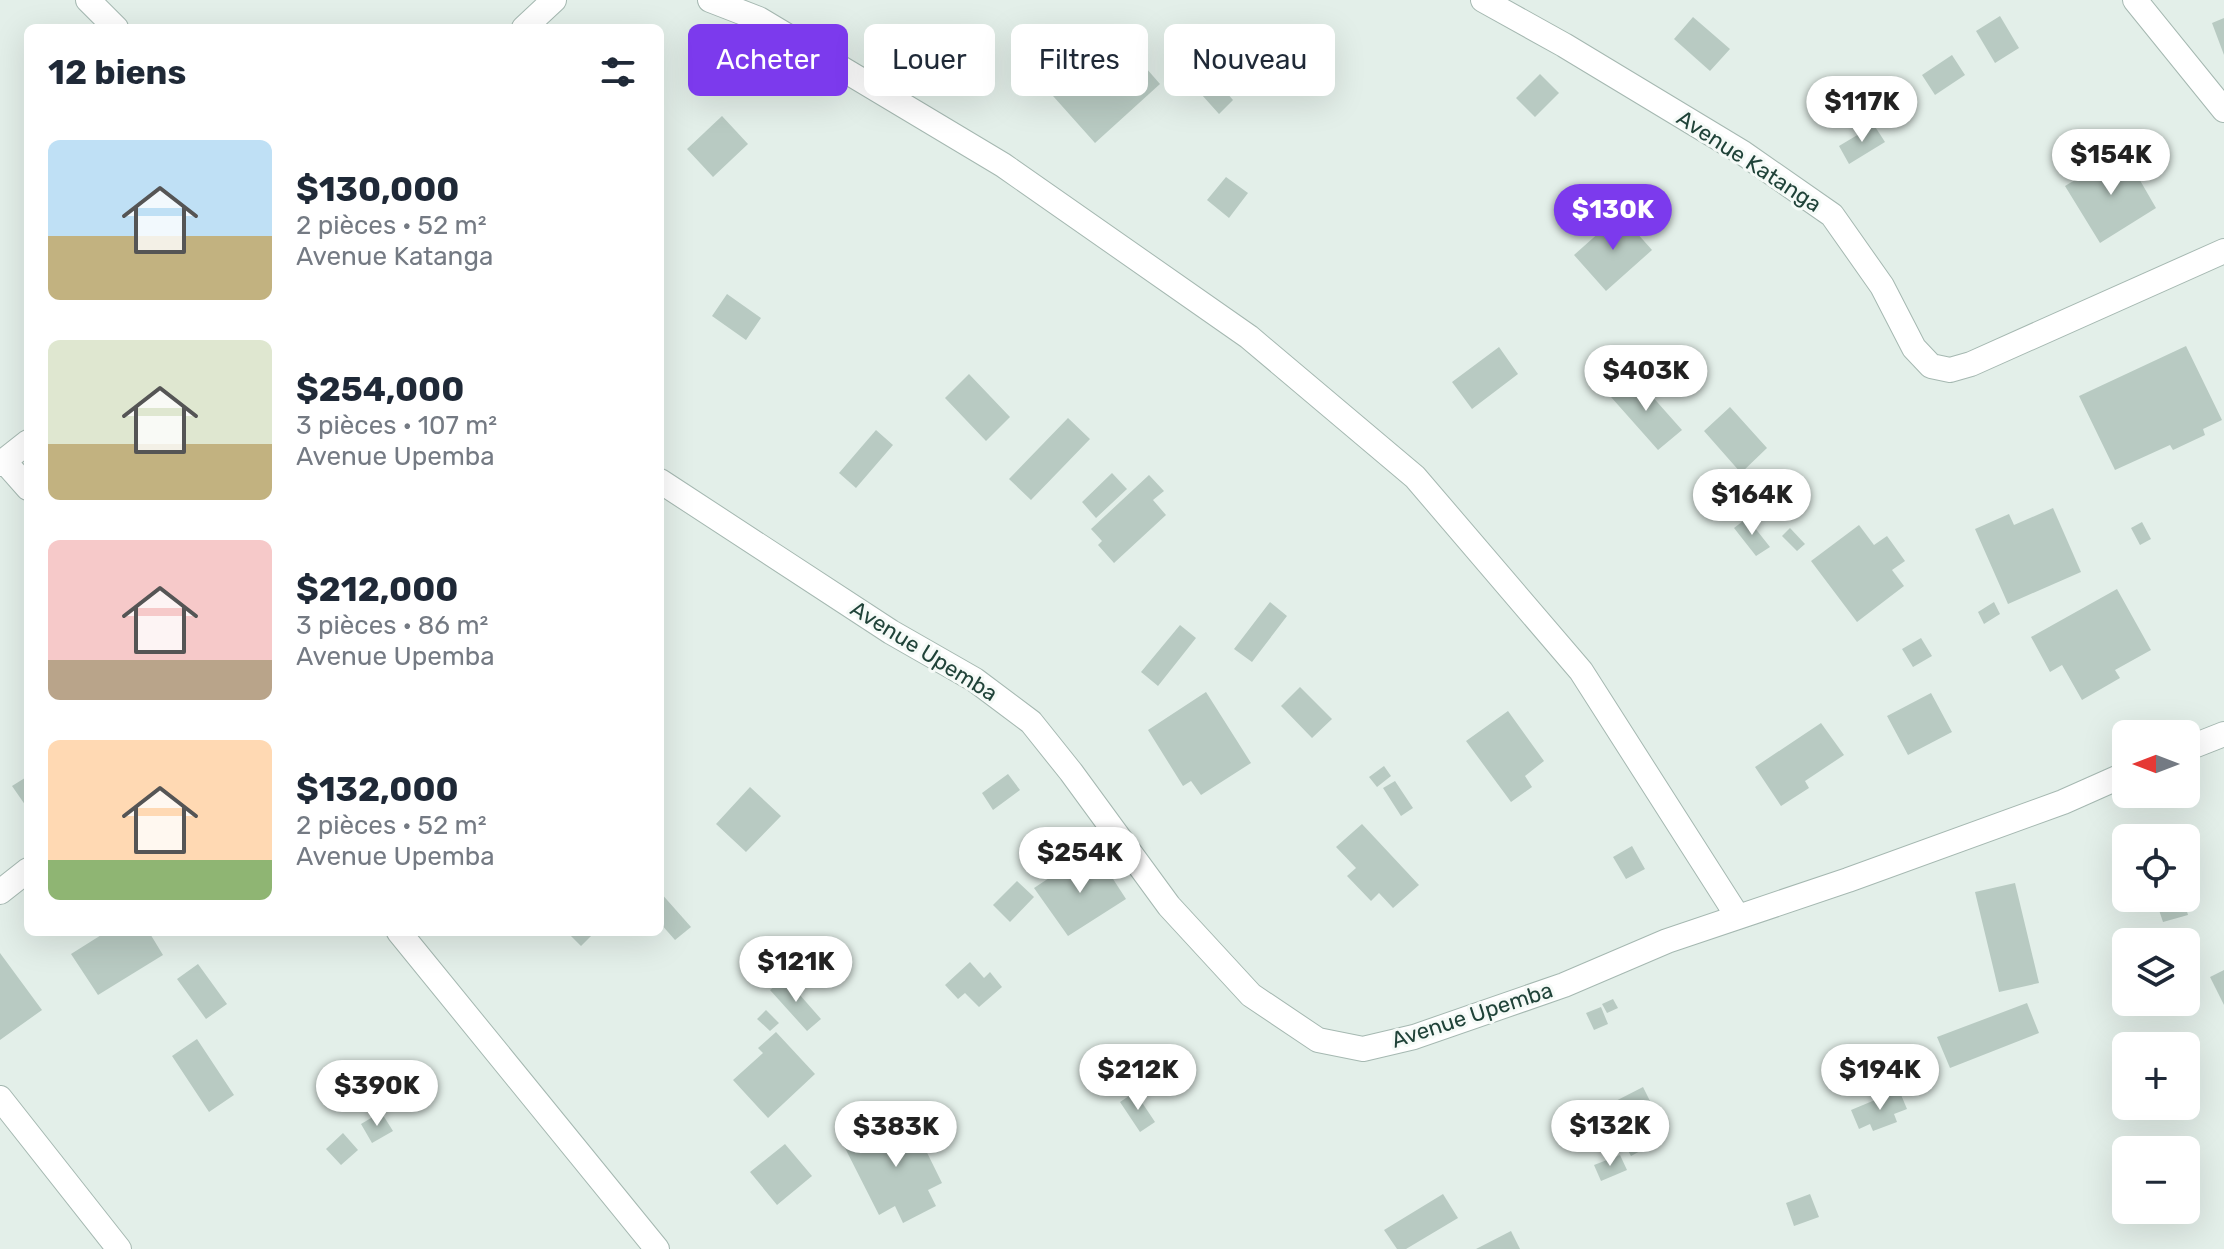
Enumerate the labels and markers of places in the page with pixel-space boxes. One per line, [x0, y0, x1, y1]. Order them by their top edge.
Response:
pin: $117K [1806, 76, 1918, 144]
pin: $154K [2055, 129, 2167, 197]
pin: $130K [1557, 184, 1669, 252]
pin: $403K [1590, 345, 1702, 413]
pin: $164K [1696, 469, 1808, 537]
pin: $254K [1024, 827, 1136, 895]
pin: $121K [740, 936, 852, 1004]
pin: $212K [1082, 1044, 1194, 1112]
pin: $194K [1824, 1044, 1936, 1112]
pin: $390K [321, 1060, 433, 1128]
pin: $132K [1554, 1100, 1666, 1168]
pin: $383K [840, 1101, 952, 1169]

